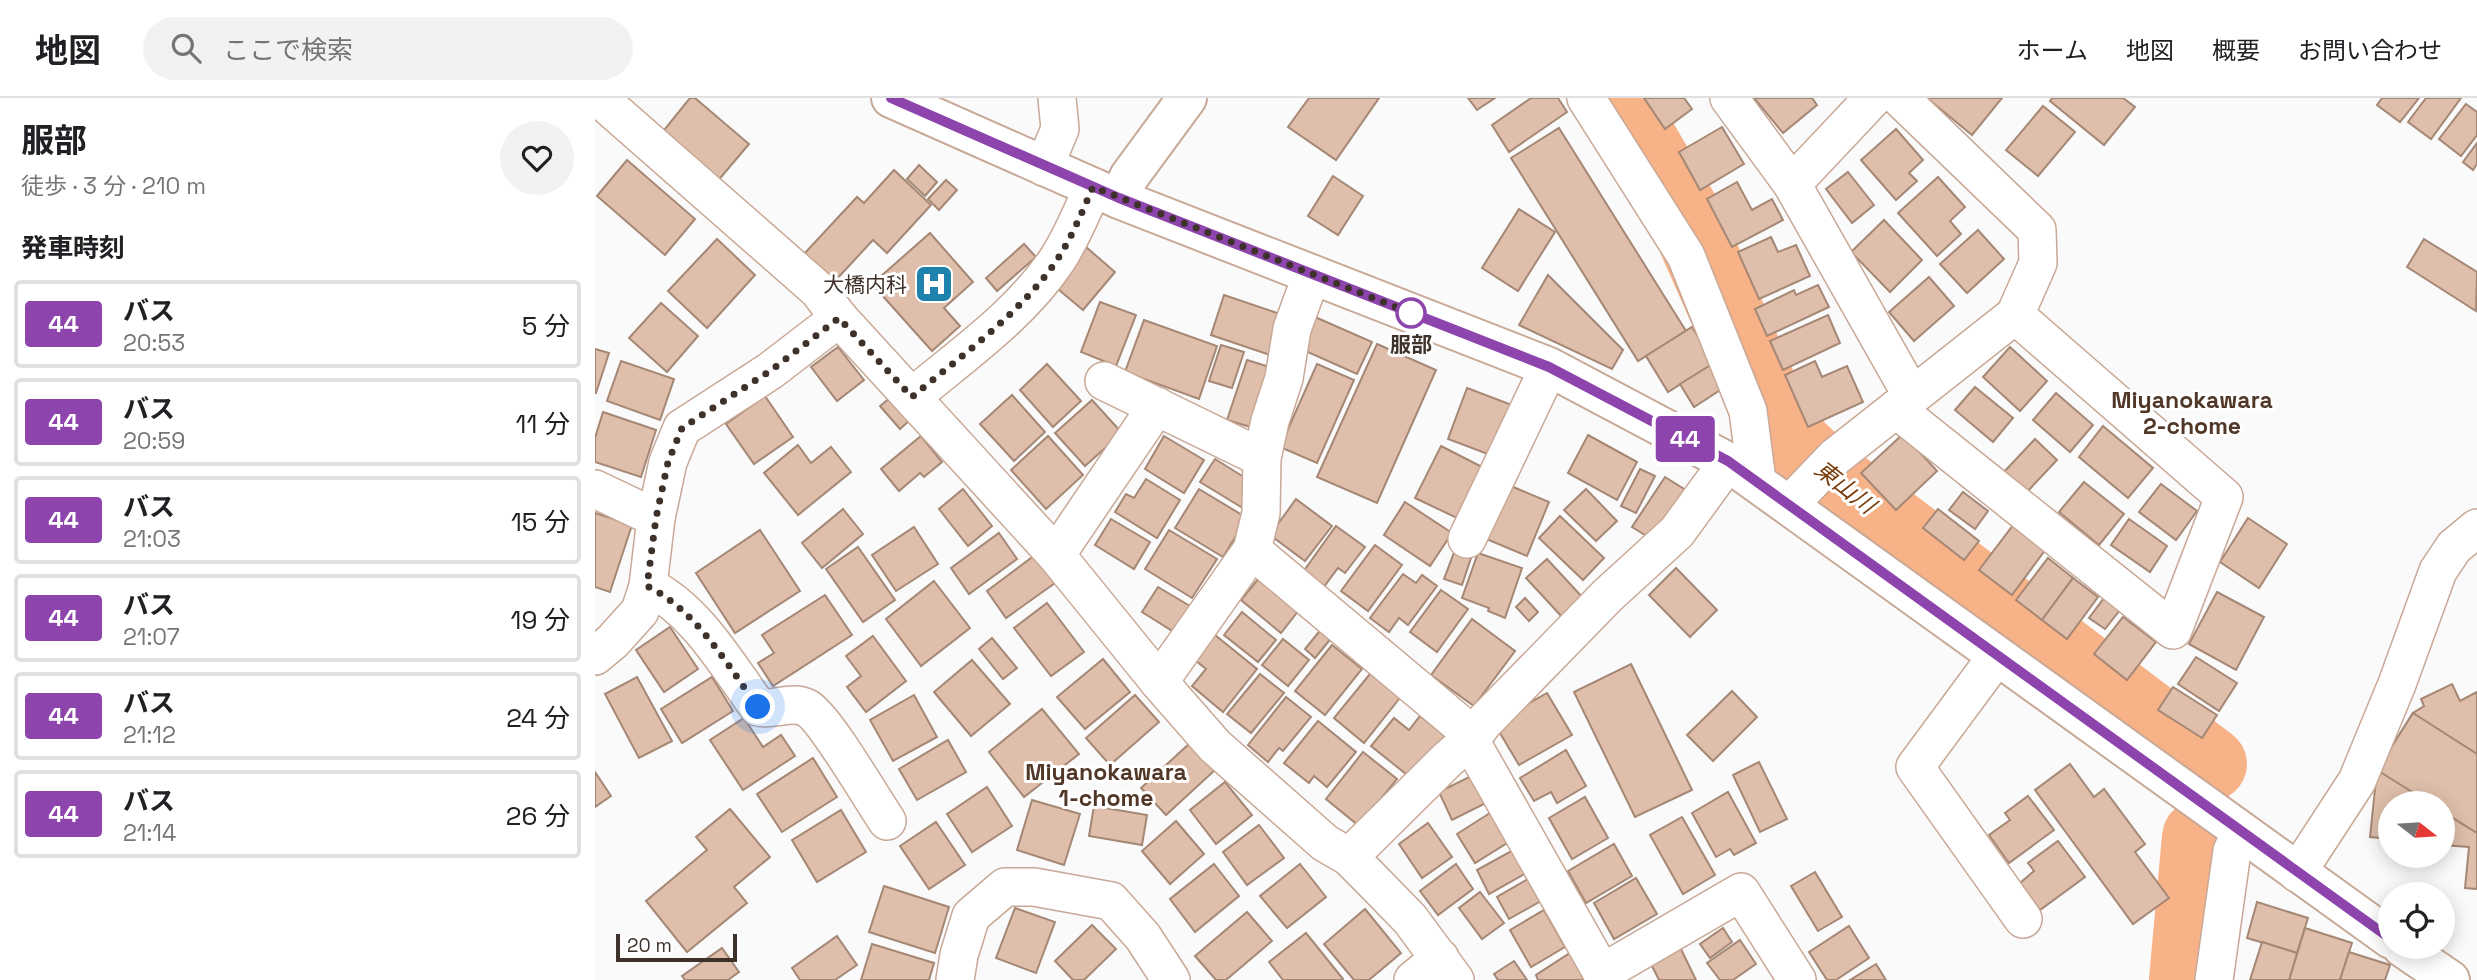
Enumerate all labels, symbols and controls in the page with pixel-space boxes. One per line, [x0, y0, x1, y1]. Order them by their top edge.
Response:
search box [143, 17, 633, 80]
icon: search [167, 29, 205, 67]
text: 地図 [35, 30, 101, 72]
text: ここで検索 [223, 33, 353, 67]
text: ホーム [2017, 35, 2088, 66]
text: 地図 [2126, 35, 2174, 66]
text: 概要 [2212, 35, 2260, 66]
text: お問い合わせ [2298, 35, 2442, 66]
text: 服部 [21, 120, 87, 162]
button: heart [500, 121, 574, 195]
text: 徒歩 · 3 分 · 210 m [21, 171, 206, 201]
text: 発車時刻 [21, 231, 125, 265]
hospital icon: 大橋内科 [913, 263, 955, 305]
place label: 大橋内科 [823, 271, 907, 298]
text: バス [123, 294, 175, 328]
marker: 服部 [1396, 298, 1426, 328]
text: 44 [48, 308, 79, 339]
text: 5 分 [522, 309, 570, 343]
text: 20:53 [123, 328, 185, 358]
place label: 服部 [1390, 331, 1432, 358]
district label: Miyanokawara 2-chome [2111, 385, 2273, 441]
text: バス [123, 392, 175, 426]
text: 44 [48, 406, 79, 437]
text: 11 分 [516, 407, 570, 441]
line badge: 44 [1653, 416, 1717, 462]
text: 44 [1670, 423, 1700, 454]
text: 20:59 [123, 426, 185, 456]
water label: 東山川 [1809, 454, 1884, 522]
text: バス [123, 490, 175, 524]
text: 44 [48, 504, 79, 535]
text: 15 分 [511, 505, 570, 539]
text: 21:03 [123, 524, 181, 554]
text: バス [123, 588, 175, 622]
text: 44 [48, 602, 79, 633]
text: 19 分 [511, 603, 570, 637]
text: 21:07 [123, 622, 180, 652]
text: バス [123, 686, 175, 720]
your location [740, 689, 775, 724]
text: 44 [48, 700, 79, 731]
text: 24 分 [506, 701, 570, 735]
text: 21:12 [123, 720, 176, 750]
district label: Miyanokawara 1-chome [1025, 757, 1187, 813]
text: バス [123, 784, 175, 818]
north arrow [2378, 791, 2455, 868]
map controls [2378, 791, 2455, 959]
text: 44 [48, 798, 79, 829]
text: 26 分 [506, 799, 570, 833]
text: 21:14 [123, 818, 176, 848]
button: locate [2378, 882, 2455, 959]
scale bar [616, 931, 737, 963]
text: 20 m [627, 933, 672, 958]

